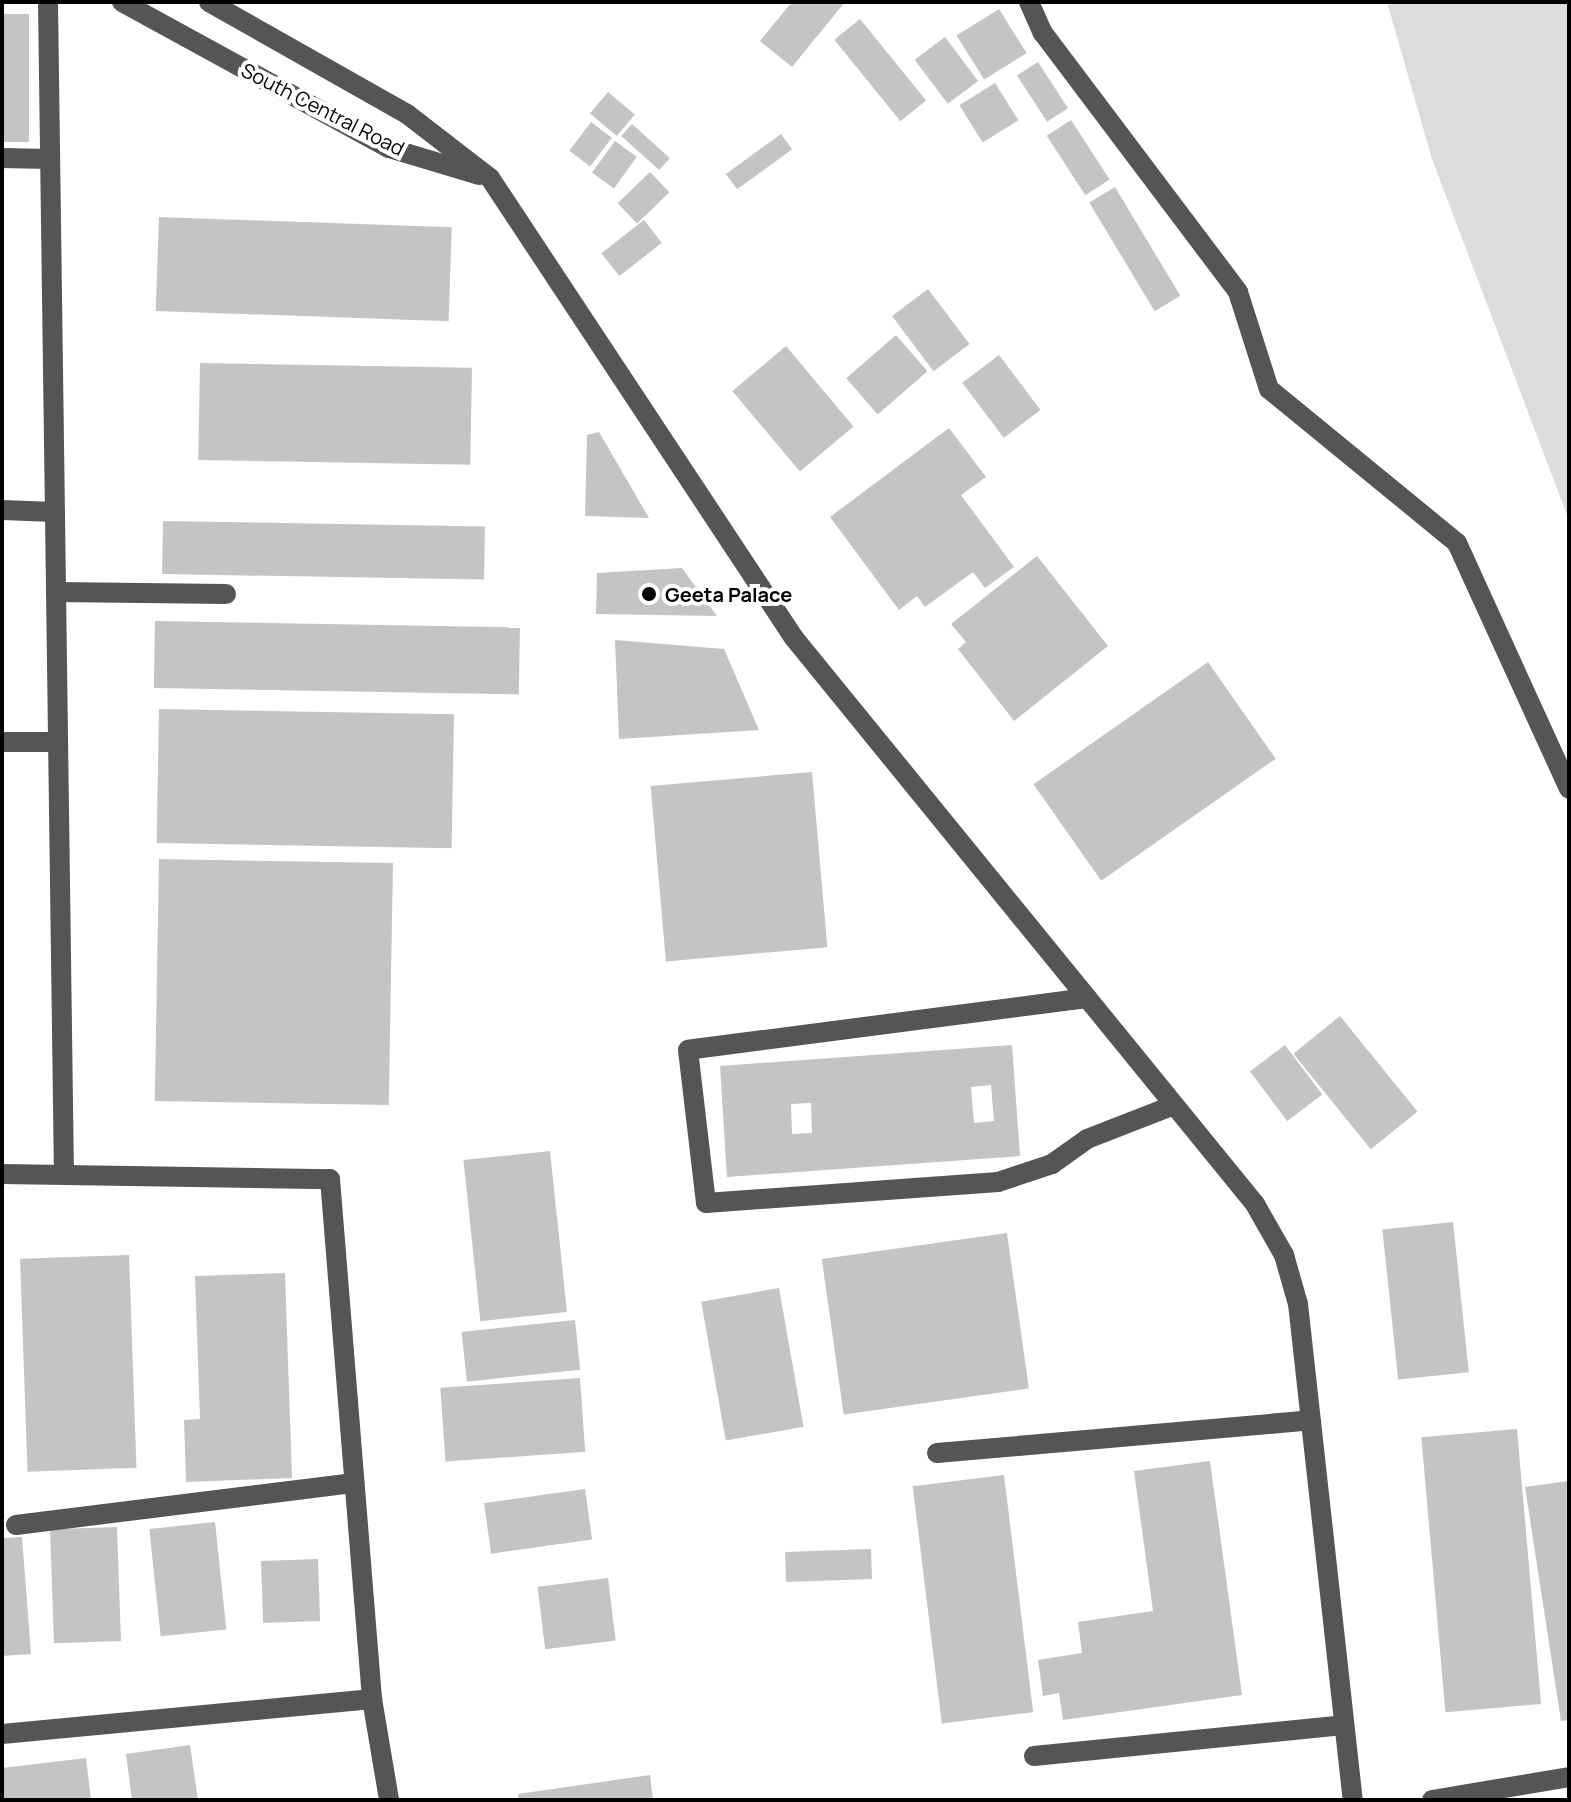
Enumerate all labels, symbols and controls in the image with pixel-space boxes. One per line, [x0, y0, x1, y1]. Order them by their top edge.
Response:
street label: South Central Road [238, 58, 408, 160]
place label: Geeta Palace [665, 582, 792, 606]
marker: Geeta Palace [640, 585, 658, 603]

